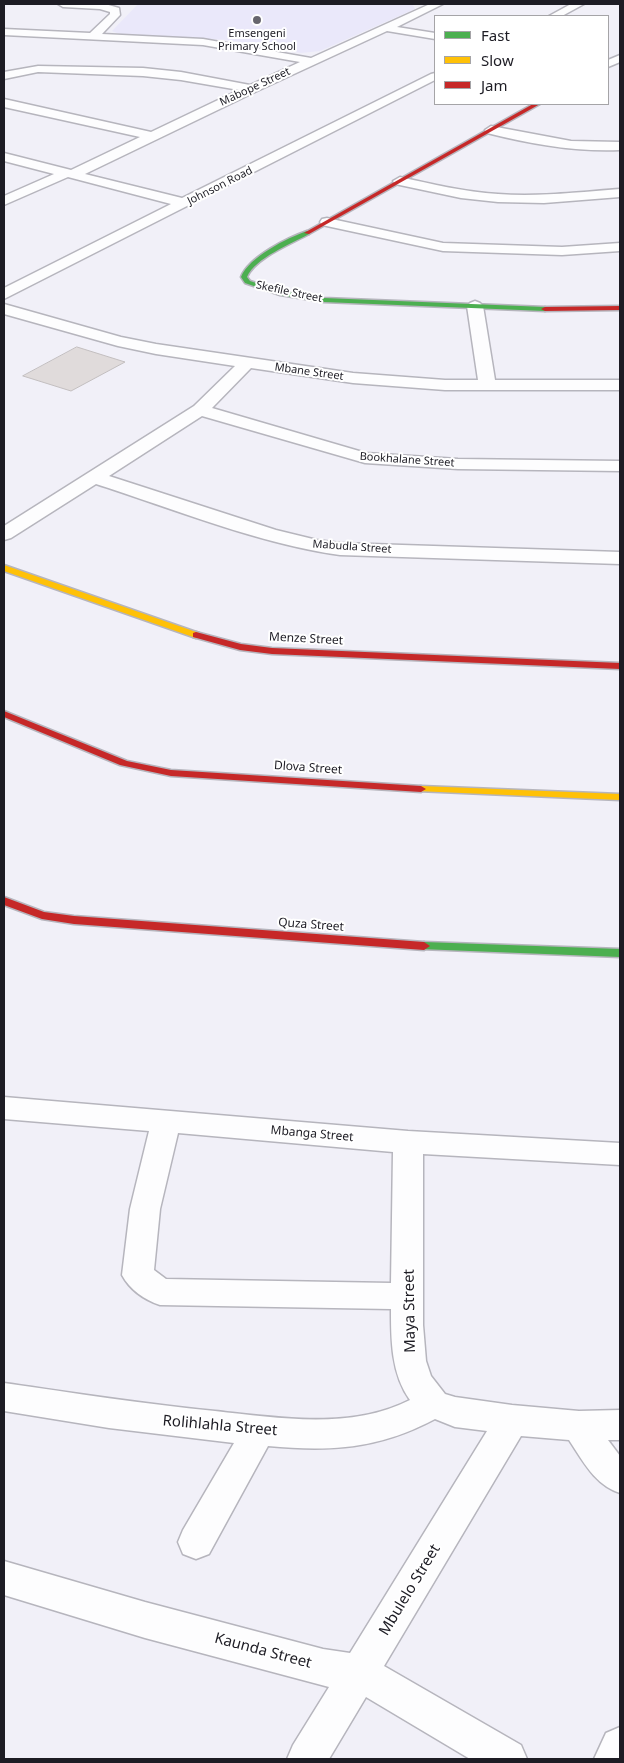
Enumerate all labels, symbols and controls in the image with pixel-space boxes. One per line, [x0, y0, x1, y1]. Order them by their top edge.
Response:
marker: Emsengeni Primary School [251, 14, 263, 26]
legend [434, 15, 609, 105]
text: Fast [481, 25, 510, 45]
place label: Emsengeni Primary School [218, 27, 296, 53]
text: Slow [481, 50, 514, 70]
street label: Mabope Street [218, 65, 292, 109]
text: Jam [481, 75, 508, 95]
street label: Johnson Road [185, 164, 255, 208]
street label: Skefile Street [255, 279, 323, 305]
street label: Mbane Street [274, 361, 344, 383]
street label: Bookhalane Street [359, 450, 455, 470]
street label: Mabudla Street [312, 538, 392, 556]
street label: Menze Street [269, 630, 343, 648]
street label: Dlova Street [273, 758, 343, 778]
street label: Quza Street [278, 916, 344, 934]
street label: Mbanga Street [270, 1123, 354, 1145]
street label: Maya Street [400, 1269, 420, 1353]
street label: Rolihlahla Street [162, 1412, 278, 1440]
street label: Mbulelo Street [376, 1541, 444, 1639]
street label: Kaunda Street [213, 1629, 313, 1673]

